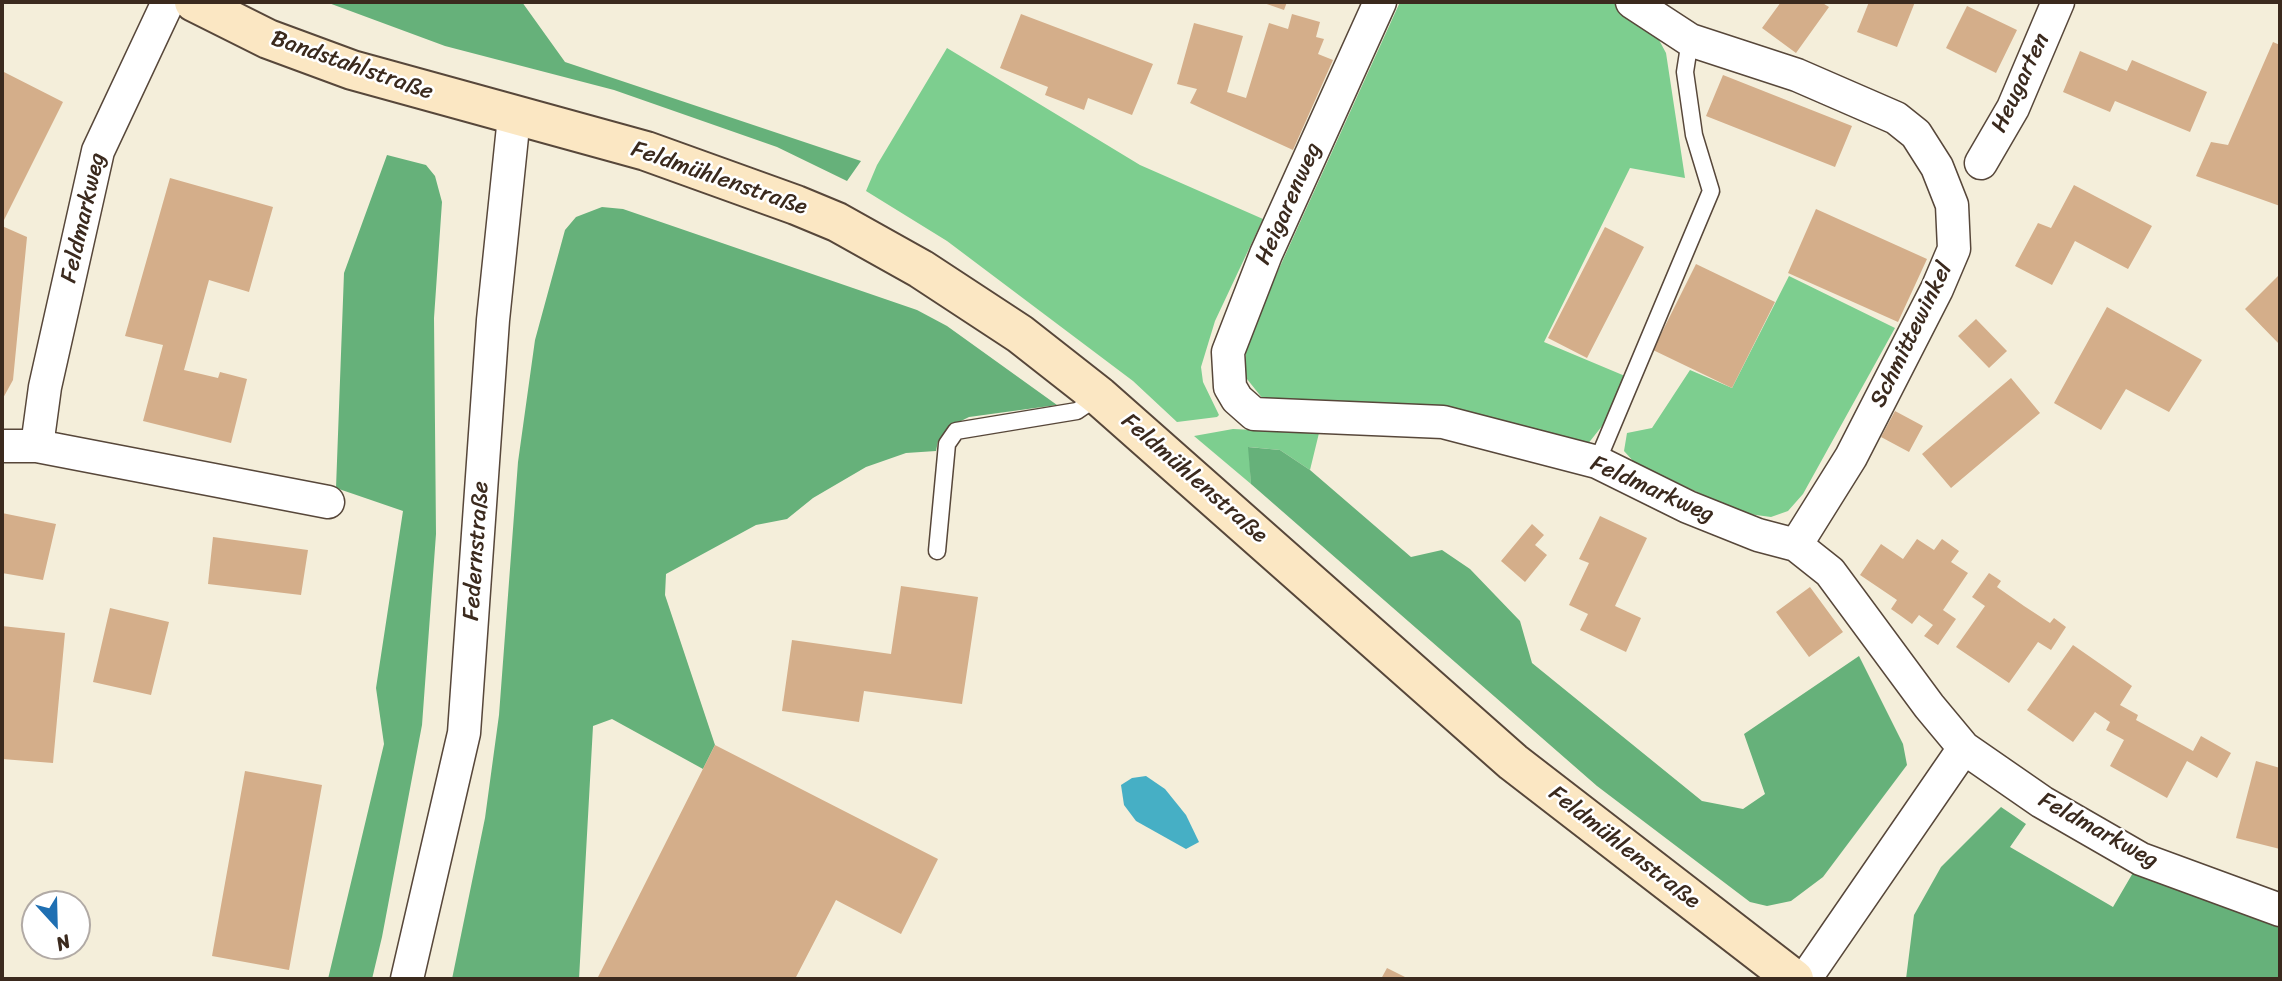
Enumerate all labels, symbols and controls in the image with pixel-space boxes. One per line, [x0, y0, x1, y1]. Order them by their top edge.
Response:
street label: Bandstahlstraße [267, 25, 437, 107]
street label: Heugarten [1986, 29, 2056, 137]
street label: Feldmühlenstraße [627, 136, 811, 222]
street label: Heigarenweg [1250, 139, 1328, 269]
street label: Feldmarkweg [56, 150, 112, 286]
street label: Schmittewinkel [1865, 258, 1959, 412]
street label: Feldmühlenstraße [1115, 408, 1273, 550]
street label: Feldmarkweg [1586, 450, 1718, 530]
street label: Federnstraße [458, 480, 496, 622]
street label: Feldmühlenstraße [1543, 780, 1705, 916]
street label: Feldmarkweg [2033, 787, 2163, 875]
north arrow [21, 890, 91, 960]
text: N [51, 925, 76, 961]

